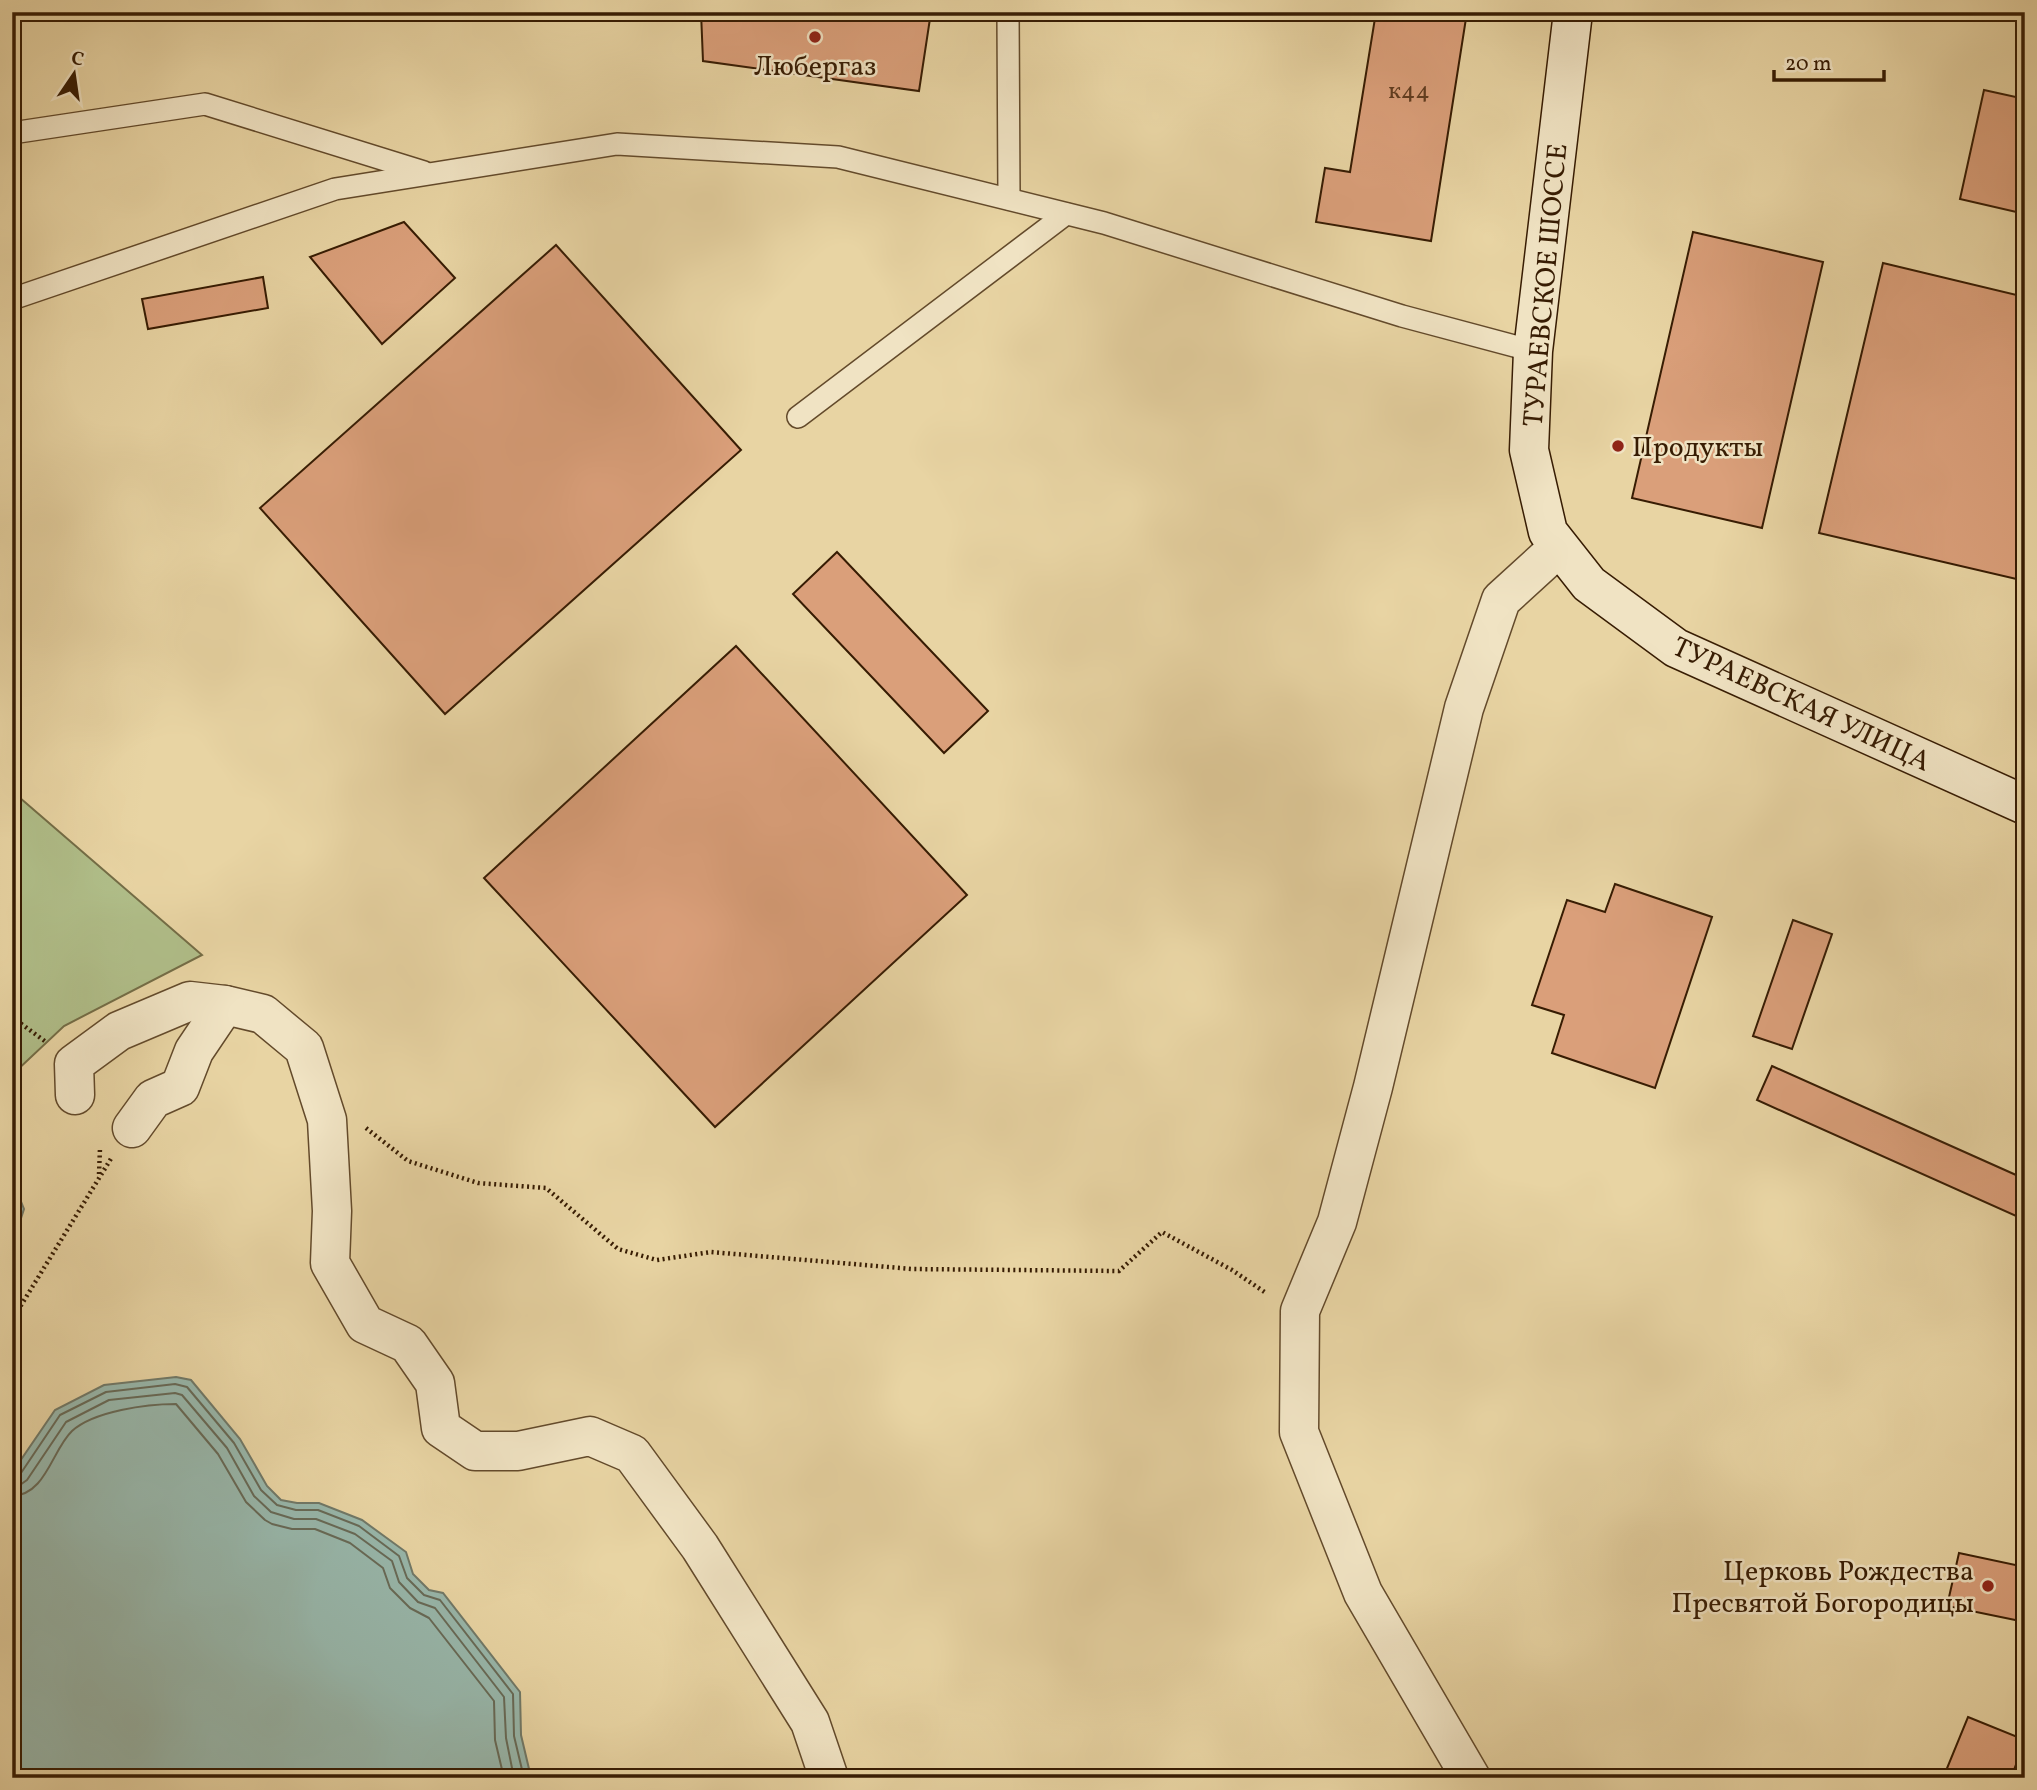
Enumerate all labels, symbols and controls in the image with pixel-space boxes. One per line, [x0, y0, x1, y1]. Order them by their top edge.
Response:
marker: Любергаз [807, 29, 823, 45]
north arrow [38, 38, 108, 108]
scale bar [1774, 38, 1885, 82]
text: С [68, 45, 86, 73]
place label: Любергаз [754, 48, 876, 87]
text: 20 m [1785, 50, 1831, 79]
house number: к44 [1388, 75, 1430, 109]
street label: ТУРАЕВСКОЕ ШОССЕ [1515, 142, 1578, 429]
place label: Продукты [1632, 429, 1763, 468]
marker: Продукты [1610, 438, 1626, 454]
street label: ТУРАЕВСКАЯ УЛИЦА [1665, 628, 1937, 782]
place label: Церковь Рождества Пресвятой Богородицы [1671, 1553, 1974, 1624]
marker: Церковь Рождества Пресвятой Богородицы [1980, 1578, 1996, 1594]

